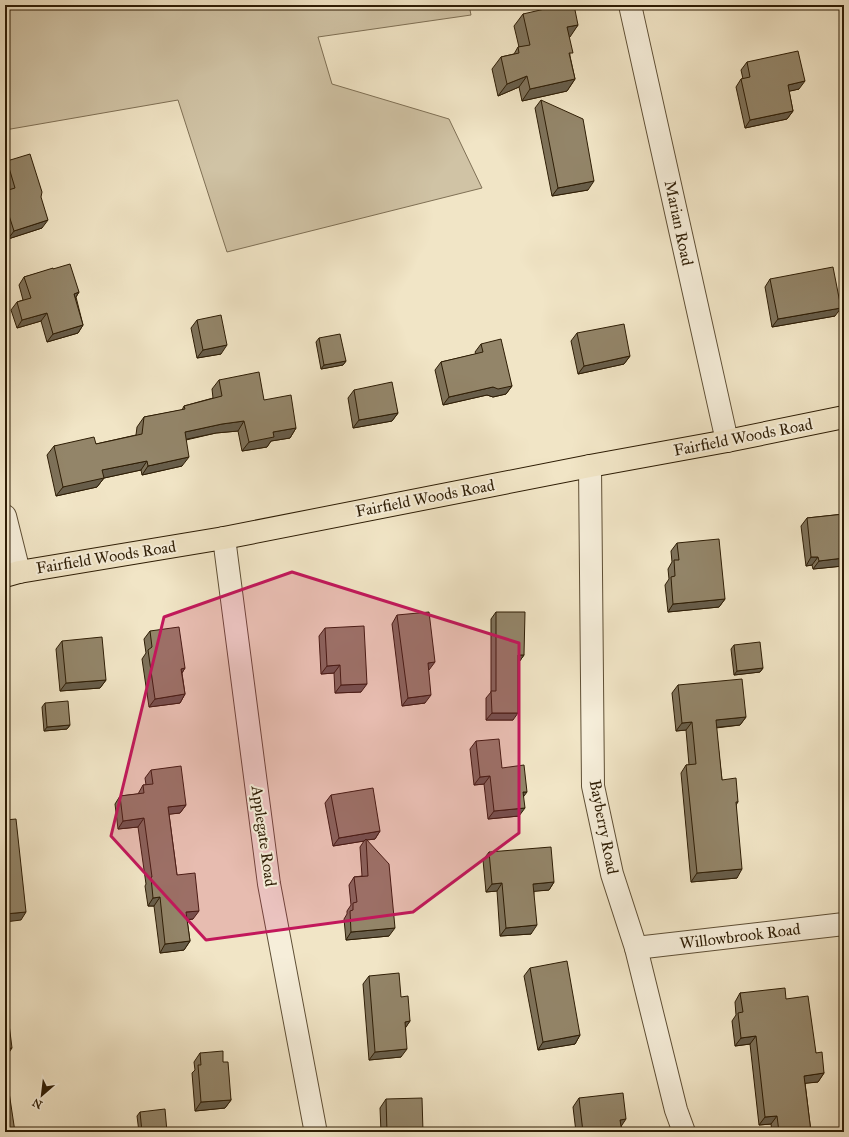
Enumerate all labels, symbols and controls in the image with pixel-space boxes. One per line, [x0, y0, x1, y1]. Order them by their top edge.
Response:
street label: Marian Road [661, 179, 697, 267]
street label: Fairfield Woods Road [672, 414, 814, 460]
street label: Fairfield Woods Road [354, 475, 496, 521]
street label: Fairfield Woods Road [35, 537, 177, 577]
street label: Bayberry Road [586, 778, 622, 876]
street label: Applegate Road [246, 783, 280, 888]
street label: Willowbrook Road [678, 919, 802, 953]
north arrow [22, 1075, 62, 1115]
text: N [30, 1095, 45, 1111]

